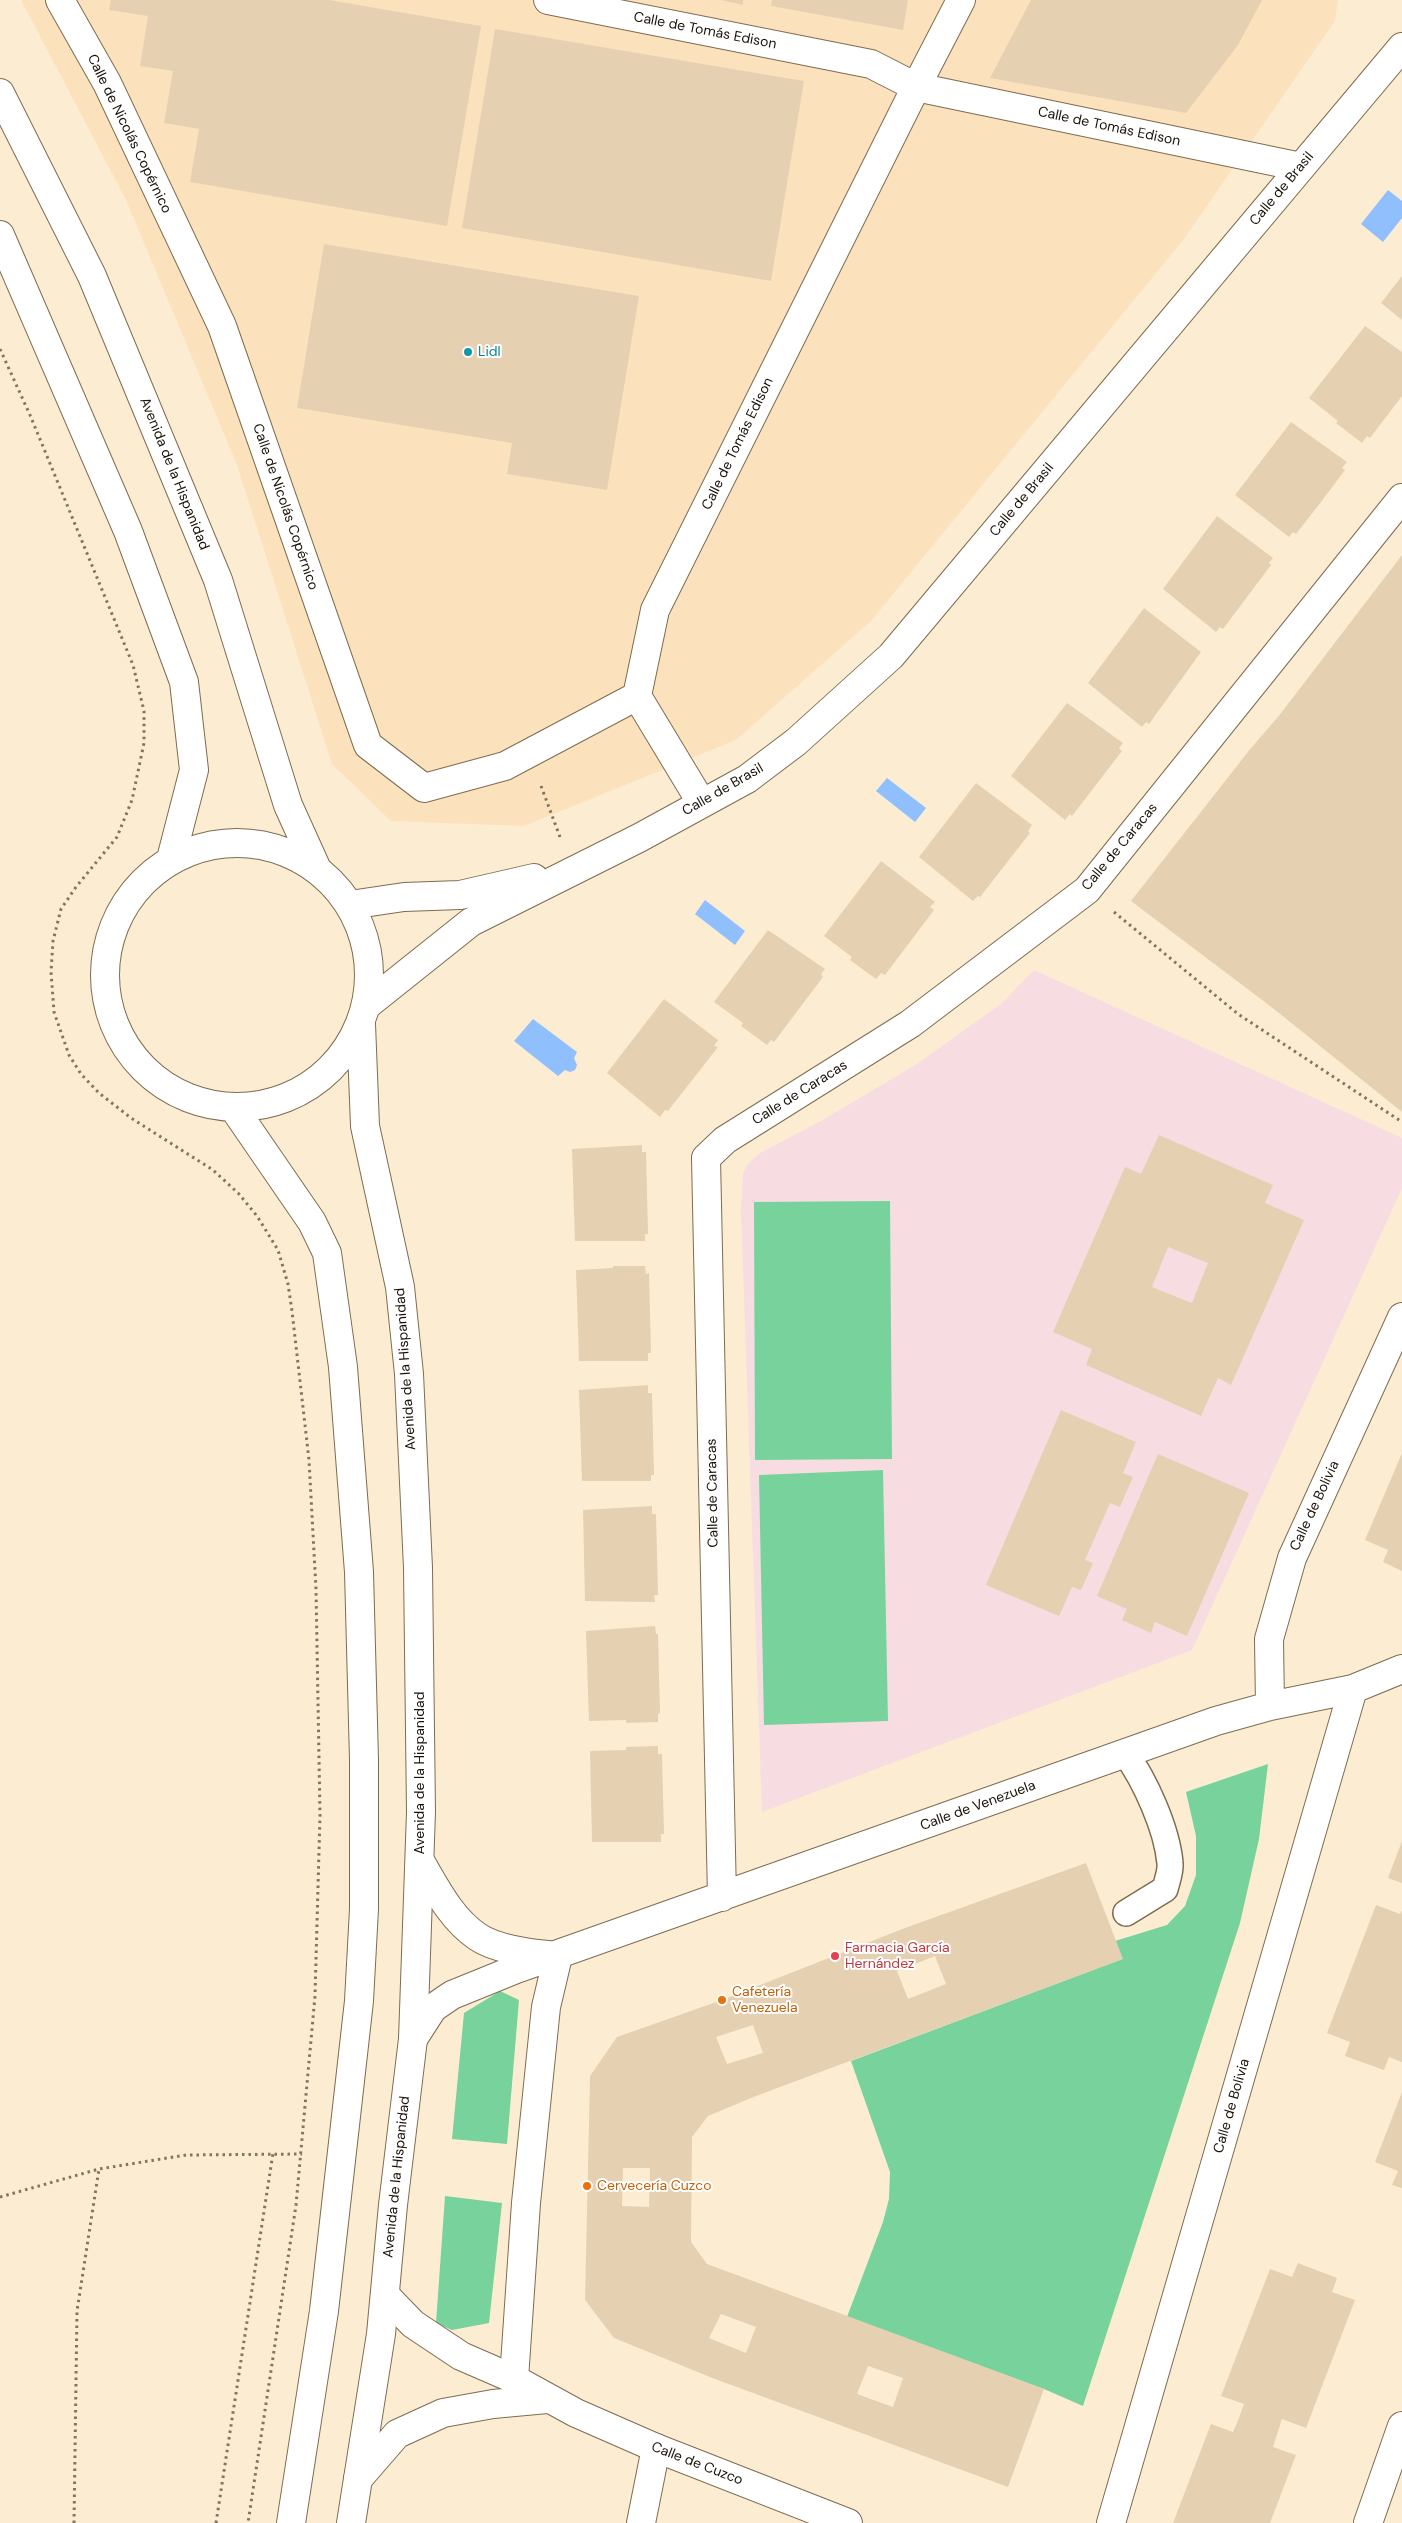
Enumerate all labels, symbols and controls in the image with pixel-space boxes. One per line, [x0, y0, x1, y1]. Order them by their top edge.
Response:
street label: Calle de Tomás Edison [632, 9, 778, 53]
street label: Calle de Nicolás Copérnico [83, 52, 175, 216]
street label: Calle de Tomás Edison [1036, 104, 1182, 150]
street label: Calle de Brasil [1246, 149, 1318, 229]
place label: Lidl [478, 344, 501, 360]
marker: Lidl [462, 346, 474, 358]
street label: Calle de Tomás Edison [699, 375, 777, 513]
street label: Avenida de la Hispanidad [136, 395, 212, 553]
street label: Calle de Nicolás Copérnico [249, 422, 321, 592]
street label: Calle de Brasil [986, 460, 1058, 540]
street label: Calle de Brasil [679, 760, 767, 820]
street label: Calle de Caracas [1078, 800, 1162, 894]
street label: Calle de Caracas [749, 1057, 851, 1129]
street label: Avenida de la Hispanidad [392, 1287, 420, 1451]
street label: Calle de Caracas [704, 1438, 722, 1548]
street label: Calle de Bolivia [1287, 1458, 1343, 1554]
street label: Avenida de la Hispanidad [412, 1692, 428, 1854]
street label: Calle de Venezuela [918, 1777, 1038, 1835]
place label: Farmacia García Hernández [845, 1940, 949, 1972]
marker: Farmacia García Hernández [829, 1950, 841, 1962]
place label: Cafetería Venezuela [732, 1984, 798, 2016]
marker: Cafetería Venezuela [716, 1994, 728, 2006]
street label: Calle de Bolivia [1210, 2057, 1254, 2155]
street label: Avenida de la Hispanidad [380, 2095, 414, 2259]
place label: Cervecería Cuzco [597, 2178, 712, 2194]
marker: Cervecería Cuzco [581, 2180, 593, 2192]
street label: Calle de Cuzco [649, 2439, 745, 2489]

